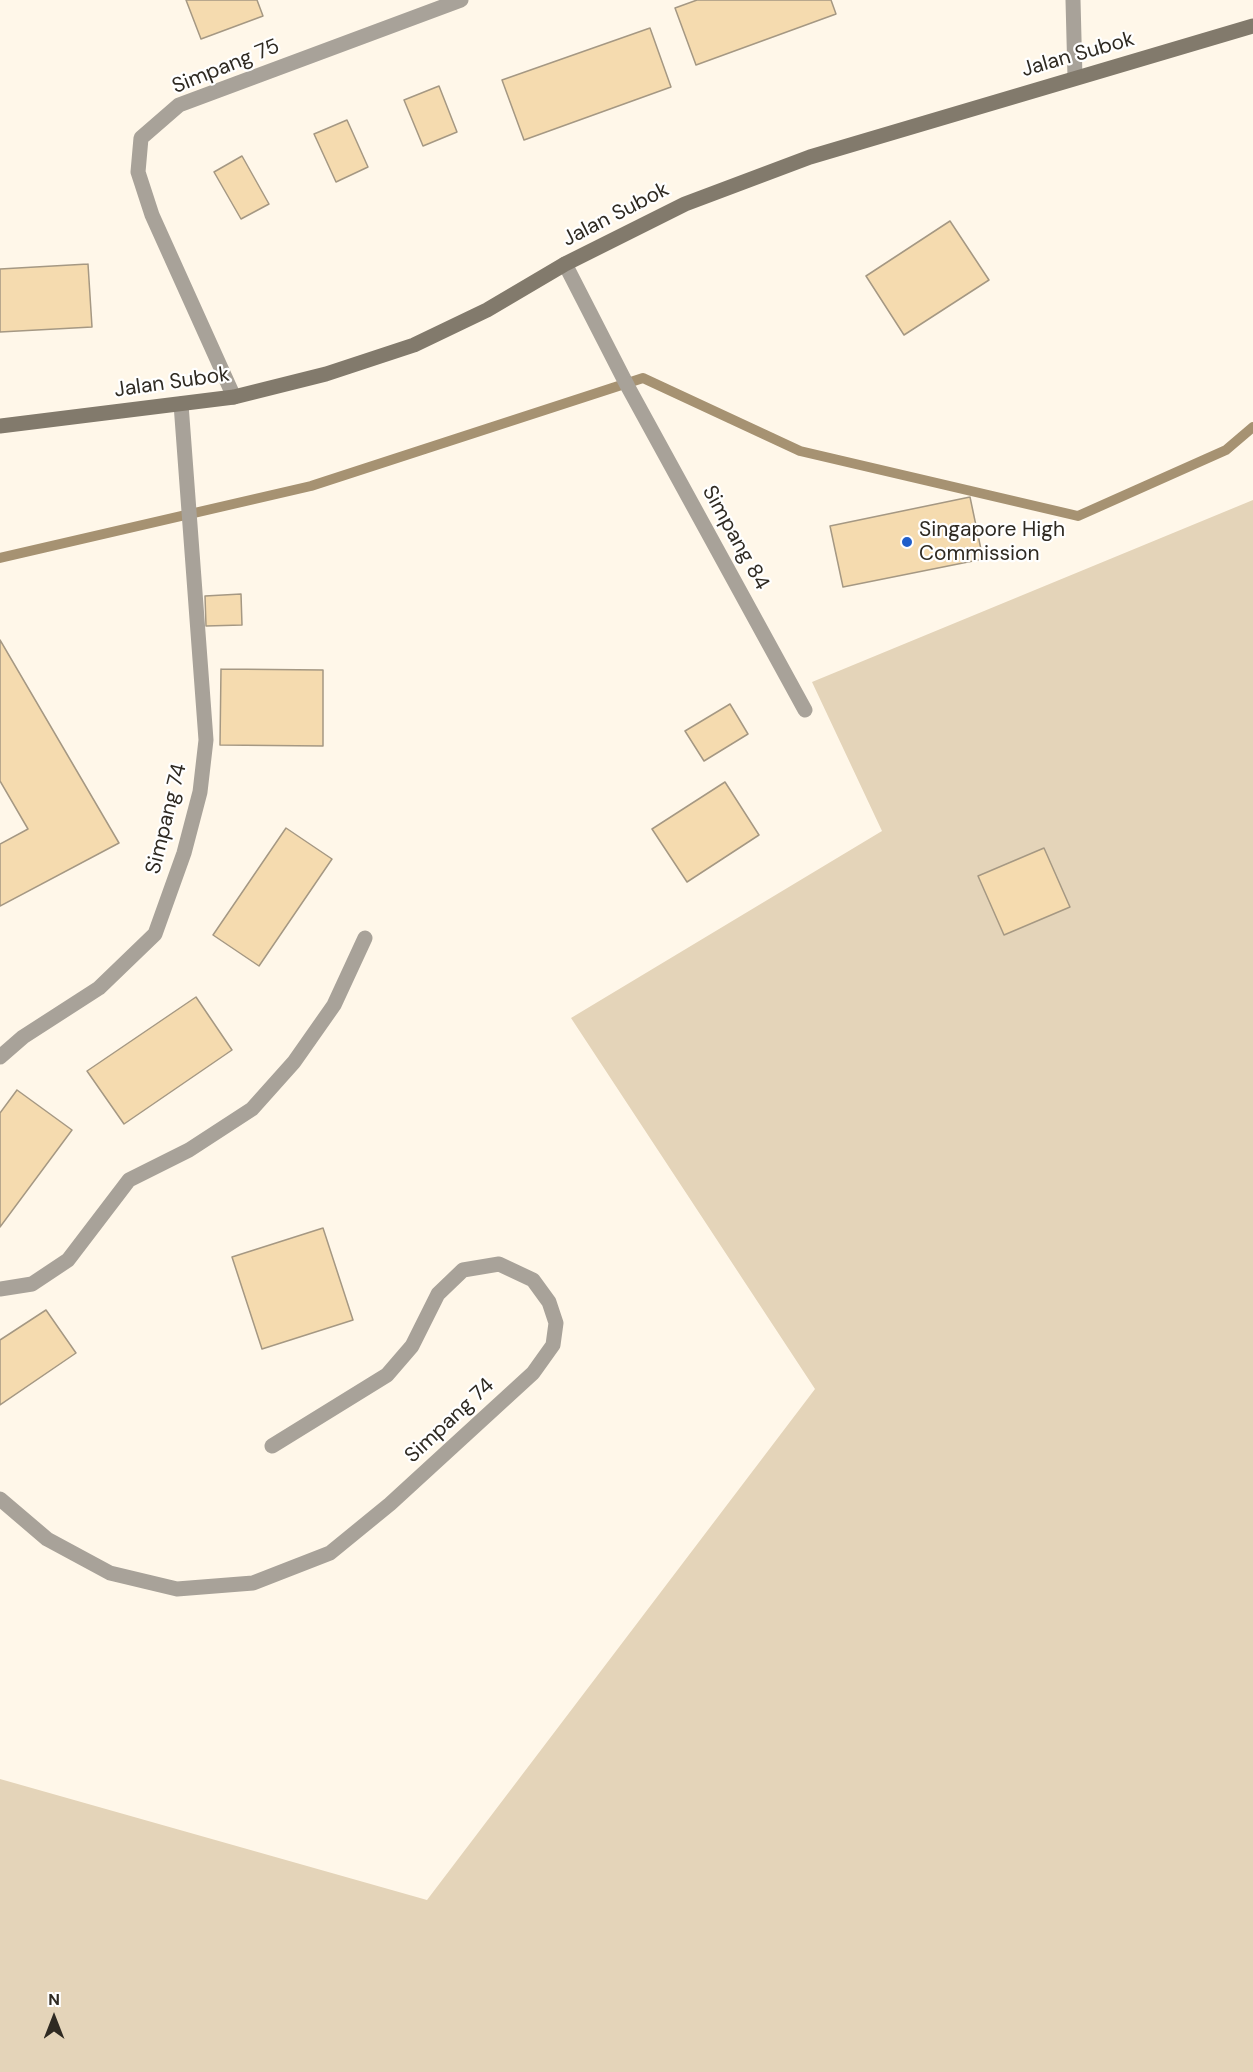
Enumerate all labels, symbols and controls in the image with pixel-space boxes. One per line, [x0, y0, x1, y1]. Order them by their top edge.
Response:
street label: Jalan Subok [1019, 27, 1137, 83]
street label: Simpang 75 [169, 34, 283, 100]
street label: Jalan Subok [559, 177, 673, 253]
street label: Jalan Subok [113, 362, 231, 404]
street label: Simpang 84 [696, 481, 774, 595]
place label: Singapore High Commission [919, 517, 1065, 567]
marker: Singapore High Commission [900, 535, 914, 549]
street label: Simpang 74 [141, 761, 193, 877]
street label: Simpang 74 [400, 1373, 500, 1469]
north arrow [24, 1988, 84, 2048]
text: N [48, 1989, 60, 2010]

